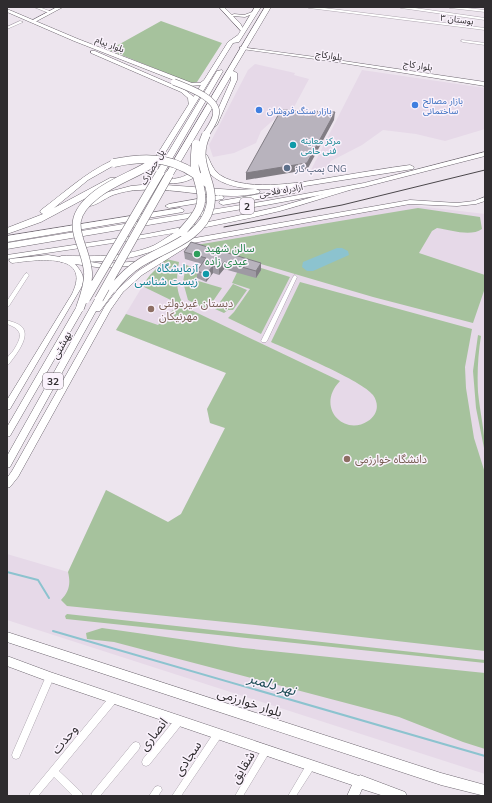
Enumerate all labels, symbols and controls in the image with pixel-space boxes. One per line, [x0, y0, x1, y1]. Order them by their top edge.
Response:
street label: بوستان ۳ [440, 12, 474, 27]
street label: بلوار پیام [93, 33, 126, 56]
street label: بلوارکاج [315, 47, 343, 64]
street label: بلوار کاج [402, 57, 433, 75]
place label: بازار مصالح ساختمانی [423, 95, 463, 116]
marker: بازار مصالح ساختمانی [410, 100, 420, 110]
marker: بازار سنگ فروشان [254, 105, 264, 115]
place label: بازار سنگ فروشان [267, 105, 332, 117]
place label: مرکز معاینه فنی حامی [301, 135, 341, 156]
marker: مرکز معاینه فنی حامی [288, 140, 298, 150]
street label: پل حصارک [138, 147, 168, 187]
marker: پمپ گاز CNG [282, 163, 292, 173]
place label: پمپ گاز CNG [294, 163, 347, 175]
street label: آزادراه فلاحی [258, 181, 304, 200]
road number: 2 [240, 198, 254, 214]
place label: سالن شهید عیدی زاده [205, 241, 255, 268]
marker: سالن شهید عیدی زاده [192, 249, 202, 259]
place label: آزمایشگاه زیست شناسی [134, 261, 199, 288]
marker: آزمایشگاه زیست شناسی [201, 269, 211, 279]
place label: دبستان غیردولتی مهرنیکان [159, 296, 233, 323]
marker: دبستان غیردولتی مهرنیکان [146, 304, 156, 314]
street label: بهشتى [48, 328, 74, 362]
road number: 32 [43, 373, 63, 389]
place label: دانشگاه خوارزمی [355, 452, 427, 466]
marker: دانشگاه خوارزمی [342, 454, 352, 464]
water label: نهر دلمبر [245, 668, 299, 700]
street label: بلوار خوارزمی [215, 684, 284, 721]
street label: انصاری [135, 714, 172, 754]
street label: وحدت [47, 721, 81, 757]
street label: سجادی [170, 738, 205, 779]
street label: شقایق [226, 748, 259, 787]

